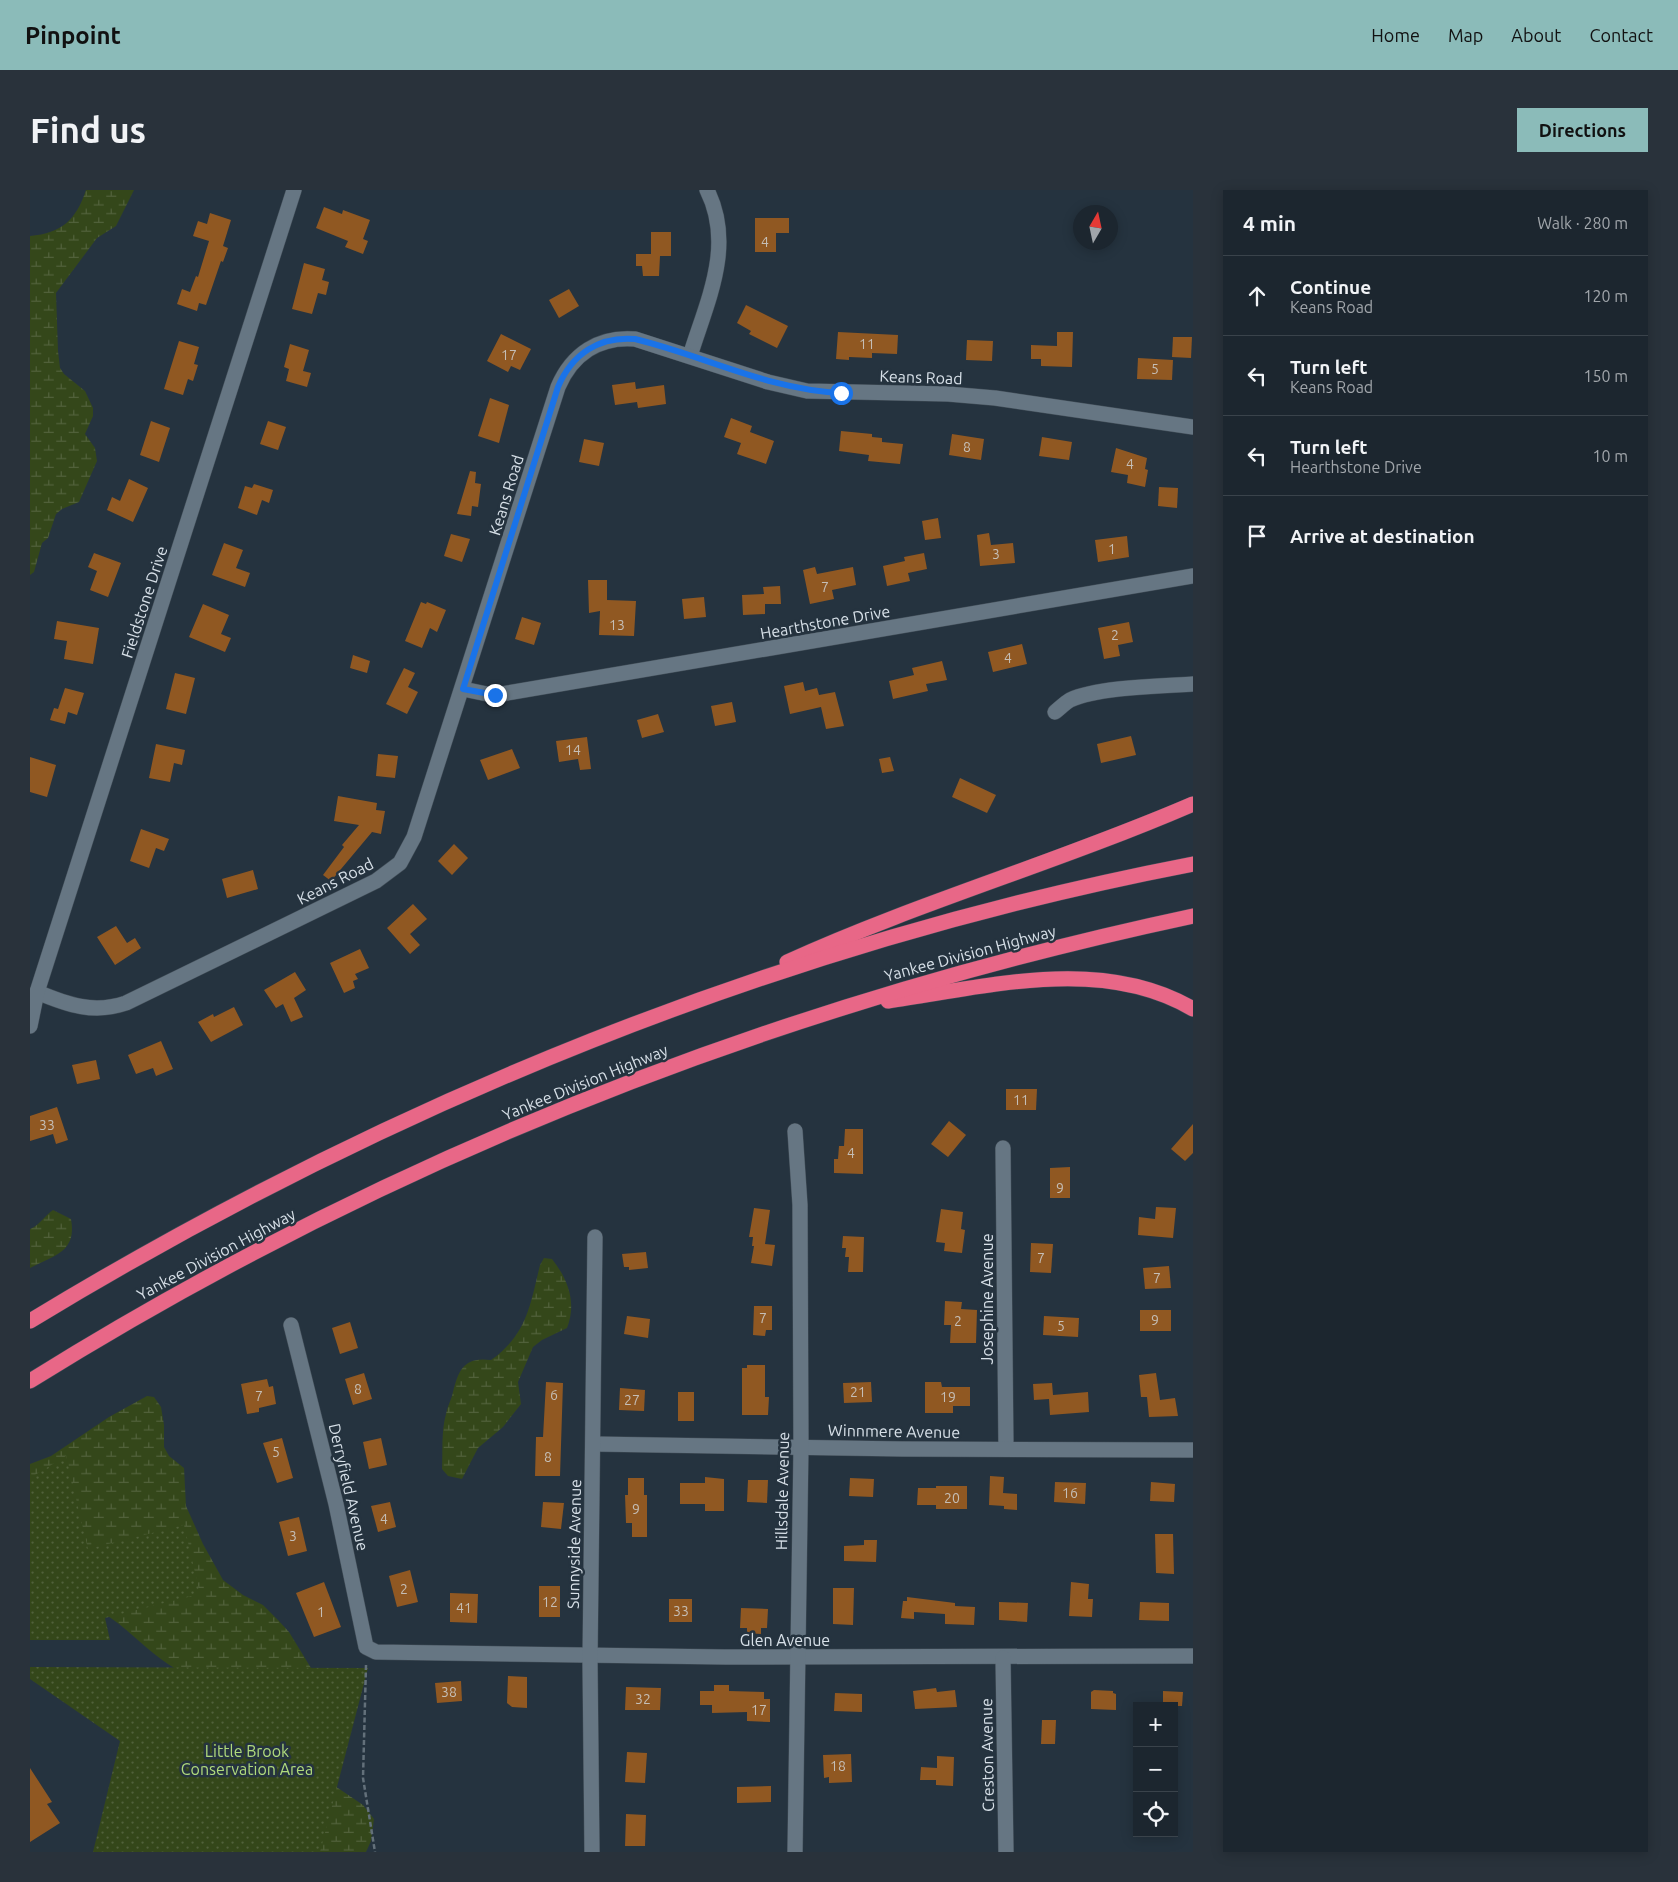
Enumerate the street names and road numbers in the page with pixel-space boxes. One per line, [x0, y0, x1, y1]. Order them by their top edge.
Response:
street label: Keans Road [879, 367, 963, 387]
street label: Keans Road [485, 453, 527, 537]
street label: Fieldstone Drive [117, 544, 171, 660]
street label: Hearthstone Drive [759, 602, 891, 642]
street label: Keans Road [294, 854, 376, 908]
street label: Yankee Division Highway [882, 921, 1058, 985]
street label: Yankee Division Highway [500, 1040, 671, 1123]
street label: Yankee Division Highway [134, 1204, 298, 1303]
street label: Josephine Avenue [978, 1234, 996, 1364]
street label: Winnmere Avenue [828, 1421, 960, 1441]
street label: Derryfield Avenue [326, 1422, 372, 1552]
street label: Hillsdale Avenue [772, 1432, 792, 1550]
street label: Sunnyside Avenue [564, 1479, 584, 1609]
street label: Glen Avenue [740, 1631, 830, 1649]
street label: Creston Avenue [977, 1698, 997, 1812]

